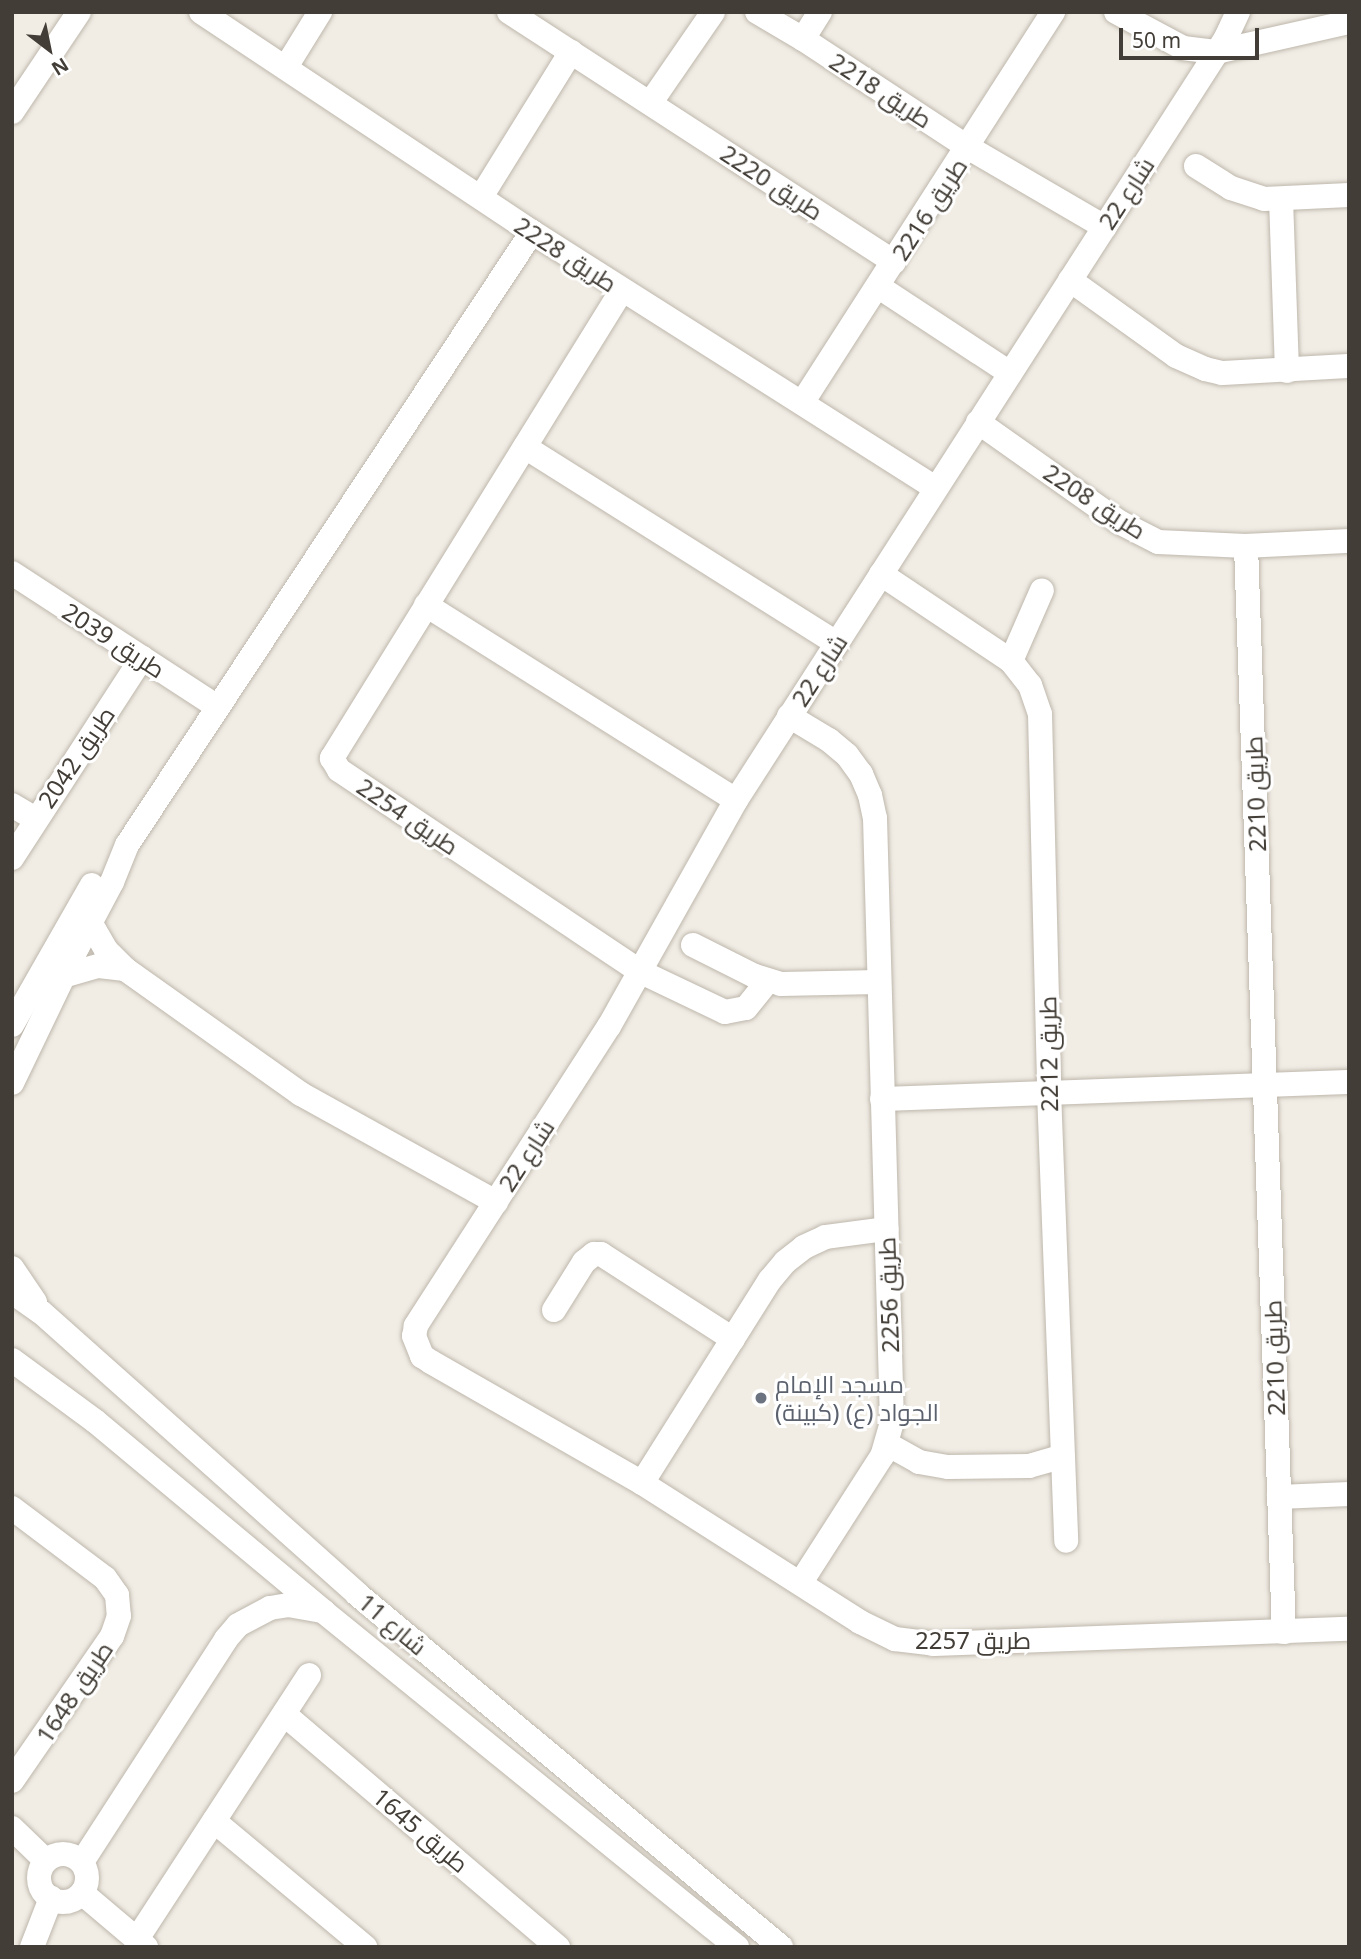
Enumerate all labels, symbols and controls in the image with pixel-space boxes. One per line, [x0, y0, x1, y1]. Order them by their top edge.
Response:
north arrow [14, 14, 84, 84]
scale bar [1123, 14, 1263, 58]
text: 50 m [1132, 26, 1181, 54]
street label: طريق 2218 [825, 46, 937, 134]
text: N [47, 52, 74, 82]
street label: طريق 2220 [716, 138, 828, 226]
street label: شارع 22 [1092, 152, 1160, 234]
street label: طريق 2216 [885, 153, 973, 265]
street label: طريق 2228 [510, 210, 622, 298]
street label: طريق 2208 [1039, 457, 1151, 545]
street label: طريق 2039 [58, 596, 170, 684]
street label: شارع 22 [785, 629, 853, 711]
street label: طريق 2042 [32, 701, 120, 813]
street label: طريق 2210 [1239, 736, 1271, 852]
street label: طريق 2254 [352, 772, 464, 860]
street label: طريق 2212 [1033, 996, 1063, 1112]
street label: شارع 22 [492, 1114, 560, 1196]
street label: طريق 2256 [872, 1237, 904, 1353]
street label: طريق 2210 [1258, 1300, 1290, 1416]
place label: مسجد الإمام الجواد (ع) (كبينة) [775, 1370, 939, 1426]
marker: مسجد الإمام الجواد (ع) (كبينة) [753, 1390, 769, 1406]
street label: شارع 11 [353, 1587, 433, 1661]
street label: طريق 2257 [915, 1626, 1031, 1654]
street label: طريق 1648 [30, 1636, 118, 1748]
street label: طريق 1645 [367, 1782, 475, 1878]

